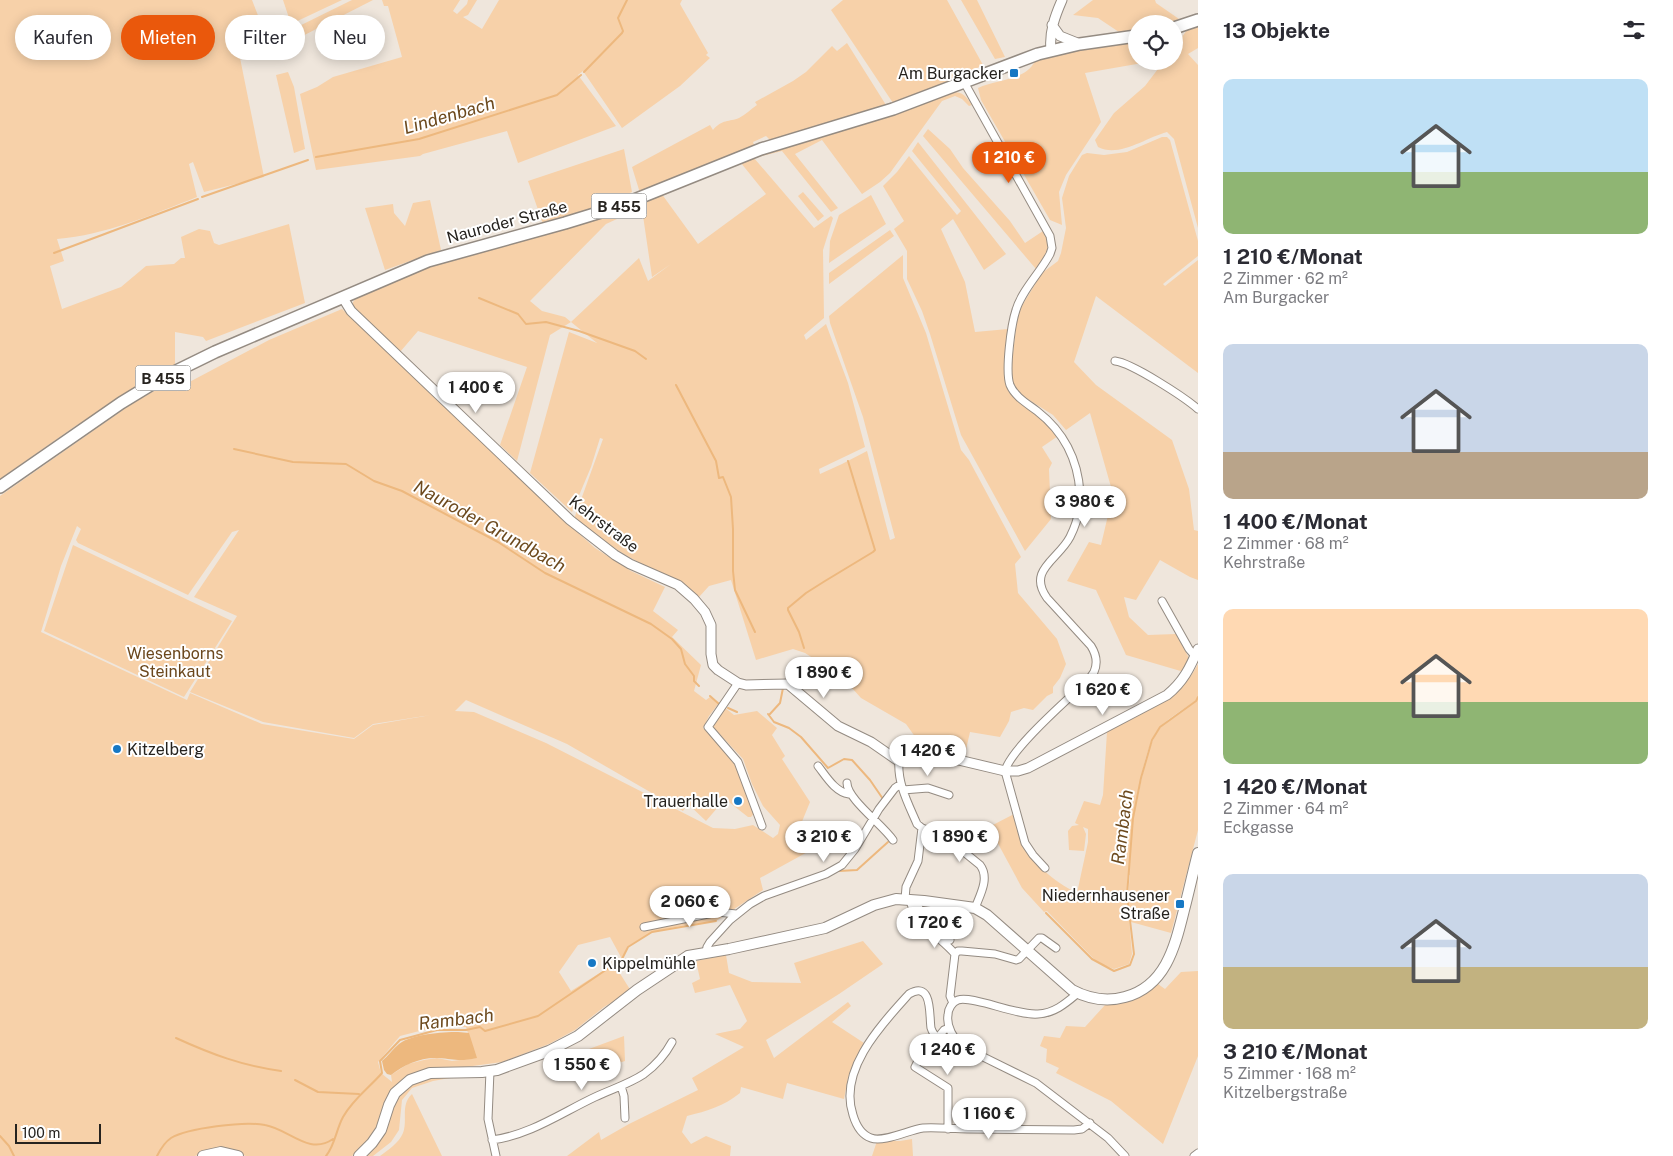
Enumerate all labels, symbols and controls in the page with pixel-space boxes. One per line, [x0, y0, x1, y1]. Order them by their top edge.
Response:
chip: Kaufen [15, 15, 111, 60]
chip: Mieten [121, 15, 215, 60]
chip: Filter [225, 15, 305, 60]
chip: Neu [315, 15, 385, 60]
map controls [1128, 15, 1183, 70]
button: locate [1128, 15, 1183, 70]
icon: filters [1620, 16, 1648, 44]
text: 13 Objekte [1223, 18, 1330, 43]
place label: Am Burgacker [898, 64, 1004, 83]
marker: Am Burgacker [1008, 67, 1020, 79]
water label: Lindenbach [401, 92, 497, 138]
icon: home [1391, 111, 1481, 201]
pin: 1 210 € [963, 142, 1055, 184]
text: 1 210 € [983, 148, 1035, 167]
road number: B 455 [592, 194, 646, 218]
street label: Nauroder Straße [445, 197, 569, 247]
text: 1 210 €/Monat [1223, 244, 1363, 269]
text: 2 Zimmer · 62 m² [1223, 269, 1348, 288]
text: Am Burgacker [1223, 288, 1329, 307]
road number: B 455 [136, 366, 190, 390]
pin: 1 400 € [430, 372, 522, 414]
icon: home [1391, 376, 1481, 466]
text: 1 400 € [448, 378, 504, 397]
water label: Nauroder Grundbach [410, 476, 570, 576]
pin: 3 980 € [1039, 486, 1131, 528]
street label: Kehrstraße [565, 492, 643, 556]
text: 3 980 € [1055, 492, 1115, 511]
text: 1 400 €/Monat [1223, 509, 1368, 534]
text: 2 Zimmer · 68 m² [1223, 534, 1349, 553]
text: Kehrstraße [1223, 553, 1305, 572]
icon: home [1391, 641, 1481, 731]
park label: Wiesenborns Steinkaut [127, 644, 223, 681]
pin: 1 890 € [778, 656, 870, 699]
text: 1 890 € [796, 663, 852, 682]
pin: 1 620 € [1057, 674, 1149, 716]
text: 1 620 € [1075, 680, 1131, 699]
pin: 1 420 € [882, 734, 974, 777]
place label: Kitzelberg [127, 740, 204, 759]
text: 1 420 € [900, 741, 956, 760]
marker: Kitzelberg [111, 743, 123, 755]
text: 1 420 €/Monat [1223, 774, 1368, 799]
water label: Rambach [1107, 788, 1137, 866]
place label: Trauerhalle [643, 792, 728, 811]
marker: Trauerhalle [732, 795, 744, 807]
text: 2 Zimmer · 64 m² [1223, 799, 1348, 818]
text: Eckgasse [1223, 818, 1294, 837]
pin: 3 210 € [778, 820, 870, 863]
pin: 1 890 € [914, 820, 1006, 863]
text: 3 210 € [796, 827, 852, 846]
text: 1 890 € [932, 827, 988, 846]
pin: 2 060 € [644, 886, 736, 928]
place label: Niedernhausener Straße [1042, 886, 1170, 923]
text: 2 060 € [661, 892, 719, 911]
marker: Niedernhausener Straße [1174, 898, 1186, 910]
pin: 1 720 € [889, 906, 981, 949]
icon: home [1391, 906, 1481, 996]
text: 1 720 € [907, 913, 963, 932]
place label: Kippelmühle [602, 954, 696, 973]
marker: Kippelmühle [586, 957, 598, 969]
water label: Rambach [417, 1004, 495, 1034]
pin: 1 240 € [902, 1034, 994, 1076]
text: 3 210 €/Monat [1223, 1039, 1368, 1064]
text: 1 240 € [920, 1040, 976, 1059]
pin: 1 550 € [536, 1048, 628, 1091]
text: 1 550 € [554, 1055, 610, 1074]
text: 5 Zimmer · 168 m² [1223, 1064, 1356, 1083]
text: Kitzelbergstraße [1223, 1083, 1347, 1102]
pin: 1 160 € [943, 1098, 1035, 1140]
text: 1 160 € [963, 1104, 1015, 1123]
scale bar [15, 1121, 101, 1144]
text: 100 m [22, 1125, 60, 1141]

